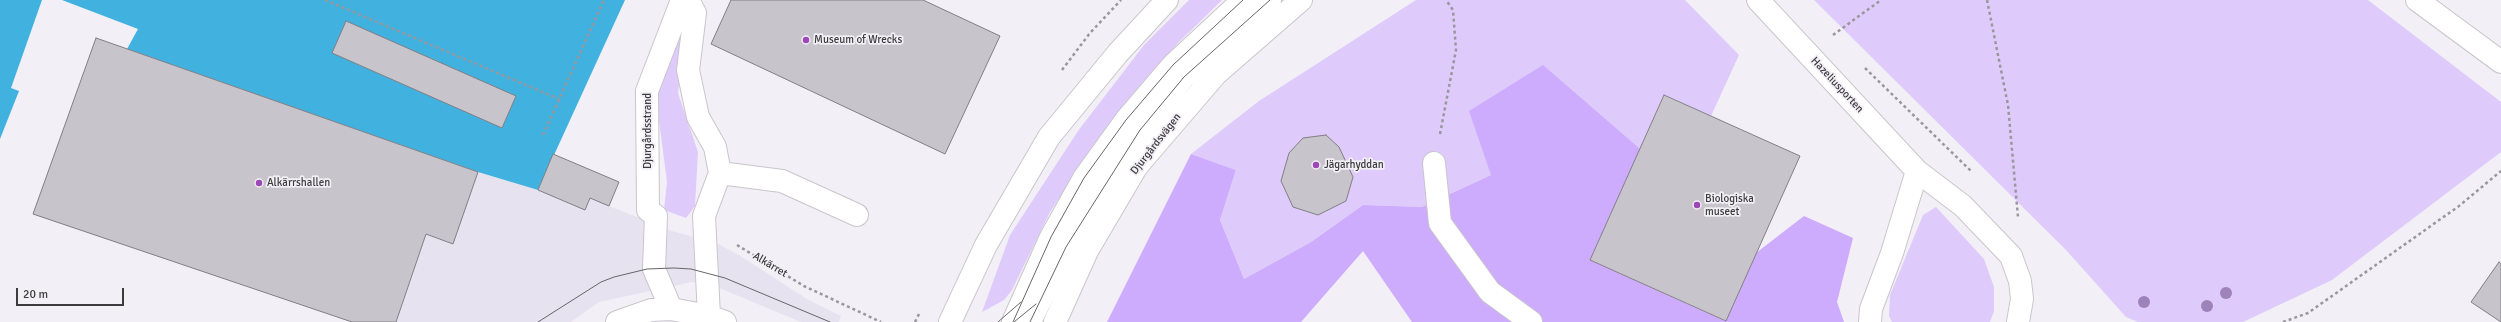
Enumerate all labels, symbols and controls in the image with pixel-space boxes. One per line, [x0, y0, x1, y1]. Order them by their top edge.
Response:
place label: Museum of Wrecks [814, 33, 902, 47]
marker: Museum of Wrecks [801, 35, 811, 45]
street label: Hazeliusporten [1808, 54, 1866, 116]
street label: Djurgårdsstrand [641, 93, 655, 169]
street label: Djurgårdsvägen [1128, 111, 1184, 177]
place label: Jägarhyddan [1324, 158, 1384, 172]
marker: Jägarhyddan [1311, 160, 1321, 170]
place label: Alkärrshallen [267, 176, 330, 190]
marker: Alkärrshallen [254, 178, 264, 188]
place label: Biologiska museet [1705, 192, 1754, 218]
marker: Biologiska museet [1692, 200, 1702, 210]
street label: Alkärret [750, 250, 790, 280]
scale bar [18, 280, 126, 306]
text: 20 m [23, 287, 48, 302]

